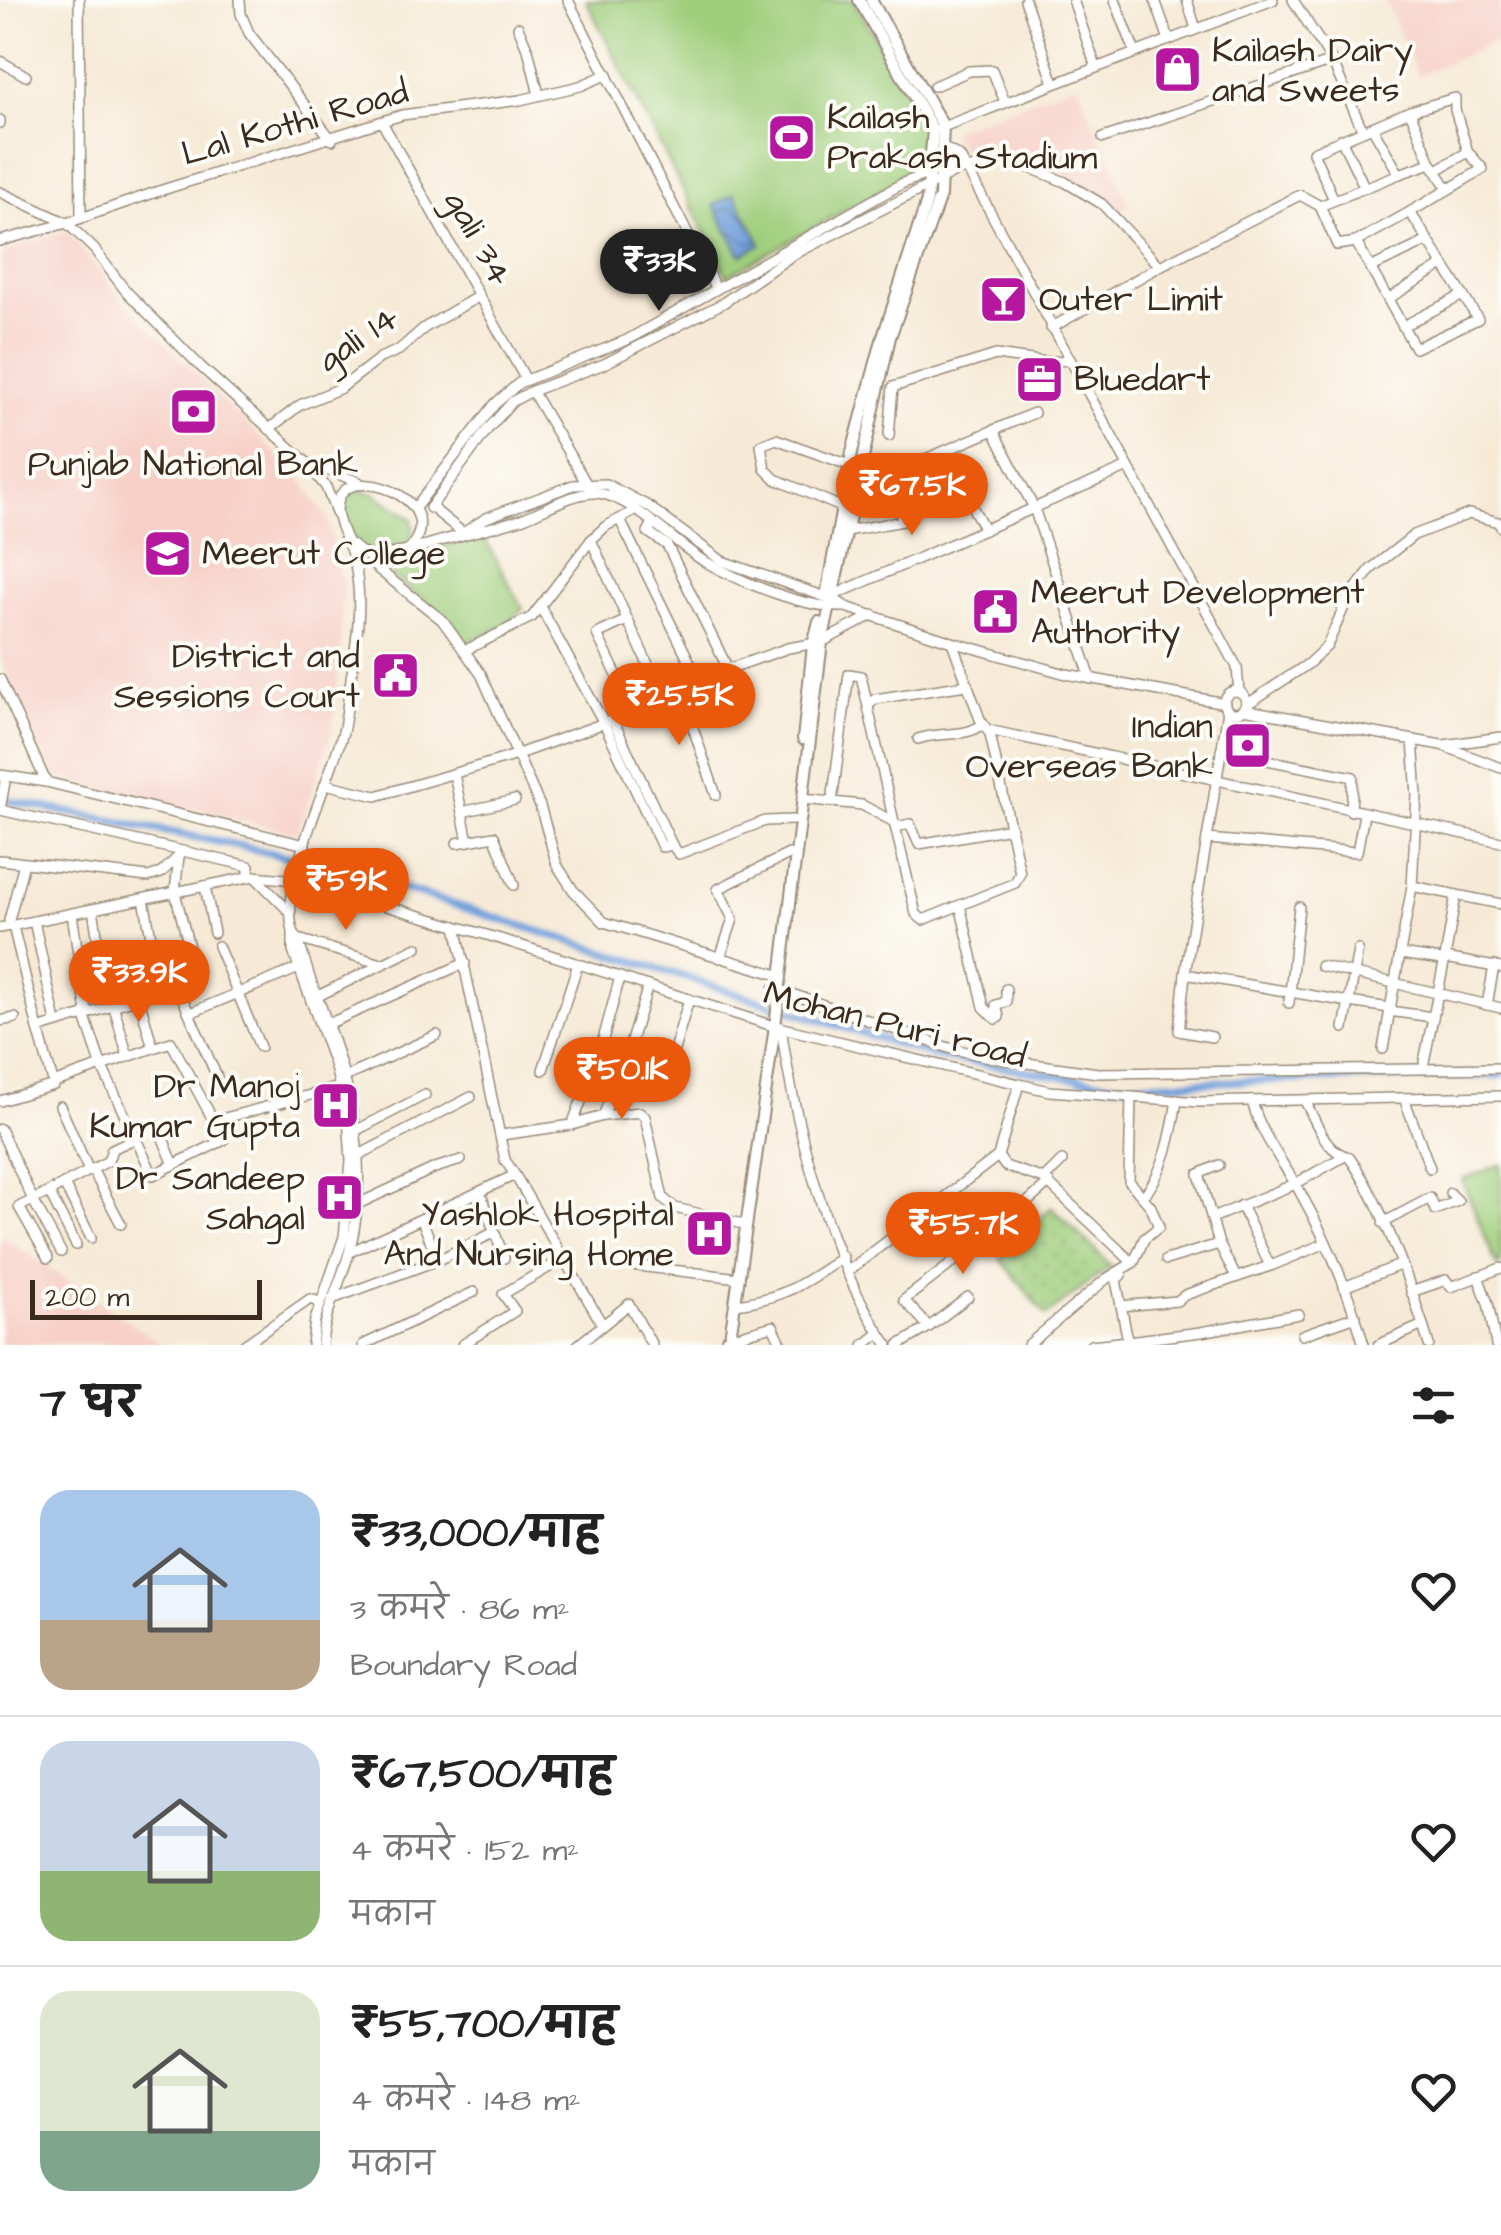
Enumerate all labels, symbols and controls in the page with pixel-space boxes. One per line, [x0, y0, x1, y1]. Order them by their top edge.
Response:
place label: Kailash Dairy and Sweets [1212, 26, 1413, 115]
shop icon: Kailash Dairy and Sweets [1151, 44, 1203, 96]
street label: Lal Kothi Road [176, 67, 414, 179]
place label: Kailash Prakash Stadium [827, 93, 1097, 182]
sports icon: Kailash Prakash Stadium [766, 111, 818, 163]
street label: gali 34 [430, 181, 524, 296]
pin: ₹33K [600, 229, 718, 314]
text: ₹33K [622, 239, 696, 284]
bar icon: Outer Limit [978, 273, 1030, 325]
place label: Outer Limit [1039, 275, 1223, 324]
street label: gali 14 [307, 294, 410, 386]
office icon: Bluedart [1013, 353, 1065, 405]
place label: Bluedart [1074, 355, 1210, 404]
bank icon: Punjab National Bank [167, 386, 219, 438]
place label: Punjab National Bank [28, 440, 358, 489]
pin: ₹67.5K [831, 453, 993, 538]
text: ₹67.5K [858, 463, 966, 508]
school or university icon: Meerut College [141, 527, 193, 579]
place label: Meerut College [202, 529, 445, 580]
place label: Meerut Development Authority [1031, 568, 1364, 658]
public building icon: Meerut Development Authority [970, 586, 1022, 638]
place label: District and Sessions Court [114, 632, 360, 721]
public building icon: District and Sessions Court [369, 650, 421, 702]
pin: ₹25.5K [598, 663, 760, 748]
text: ₹25.5K [624, 673, 734, 718]
place label: Indian Overseas Bank [966, 702, 1213, 791]
bank icon: Indian Overseas Bank [1222, 720, 1274, 772]
pin: ₹59K [287, 848, 405, 933]
text: ₹59K [305, 858, 387, 903]
pin: ₹33.9K [58, 940, 220, 1025]
text: ₹33.9K [91, 950, 187, 995]
street label: Mohan Puri road [759, 969, 1031, 1081]
pin: ₹50.1K [541, 1037, 703, 1122]
text: ₹50.1K [576, 1047, 668, 1092]
place label: Dr Manoj Kumar Gupta [89, 1062, 300, 1151]
hospital icon: Dr Manoj Kumar Gupta [309, 1080, 361, 1132]
place label: Dr Sandeep Sahgal [116, 1154, 305, 1245]
hospital icon: Dr Sandeep Sahgal [314, 1172, 366, 1224]
place label: Yashlok Hospital And Nursing Home [384, 1190, 674, 1281]
pin: ₹55.7K [882, 1192, 1044, 1277]
text: ₹55.7K [908, 1202, 1018, 1247]
hospital icon: Yashlok Hospital And Nursing Home [683, 1208, 735, 1260]
scale bar [30, 1275, 262, 1320]
text: 200 m [45, 1278, 129, 1317]
text: 7 घर [40, 1375, 139, 1433]
icon: filters [1406, 1378, 1461, 1433]
text: ₹33,000/माह [350, 1505, 601, 1563]
icon: home [120, 1530, 240, 1650]
icon: heart [1406, 1563, 1461, 1618]
text: 3 कमरे · 86 m² [350, 1587, 570, 1632]
text: Boundary Road [350, 1643, 577, 1688]
text: ₹67,500/माह [350, 1746, 614, 1804]
icon: home [120, 1781, 240, 1901]
icon: heart [1406, 1814, 1461, 1869]
text: 4 कमरे · 152 m² [350, 1828, 579, 1873]
text: मकान [350, 1893, 435, 1938]
text: ₹55,700/माह [350, 1996, 618, 2054]
icon: home [120, 2031, 240, 2151]
icon: heart [1406, 2064, 1461, 2119]
text: 4 कमरे · 148 m² [350, 2078, 581, 2123]
text: मकान [350, 2143, 435, 2188]

